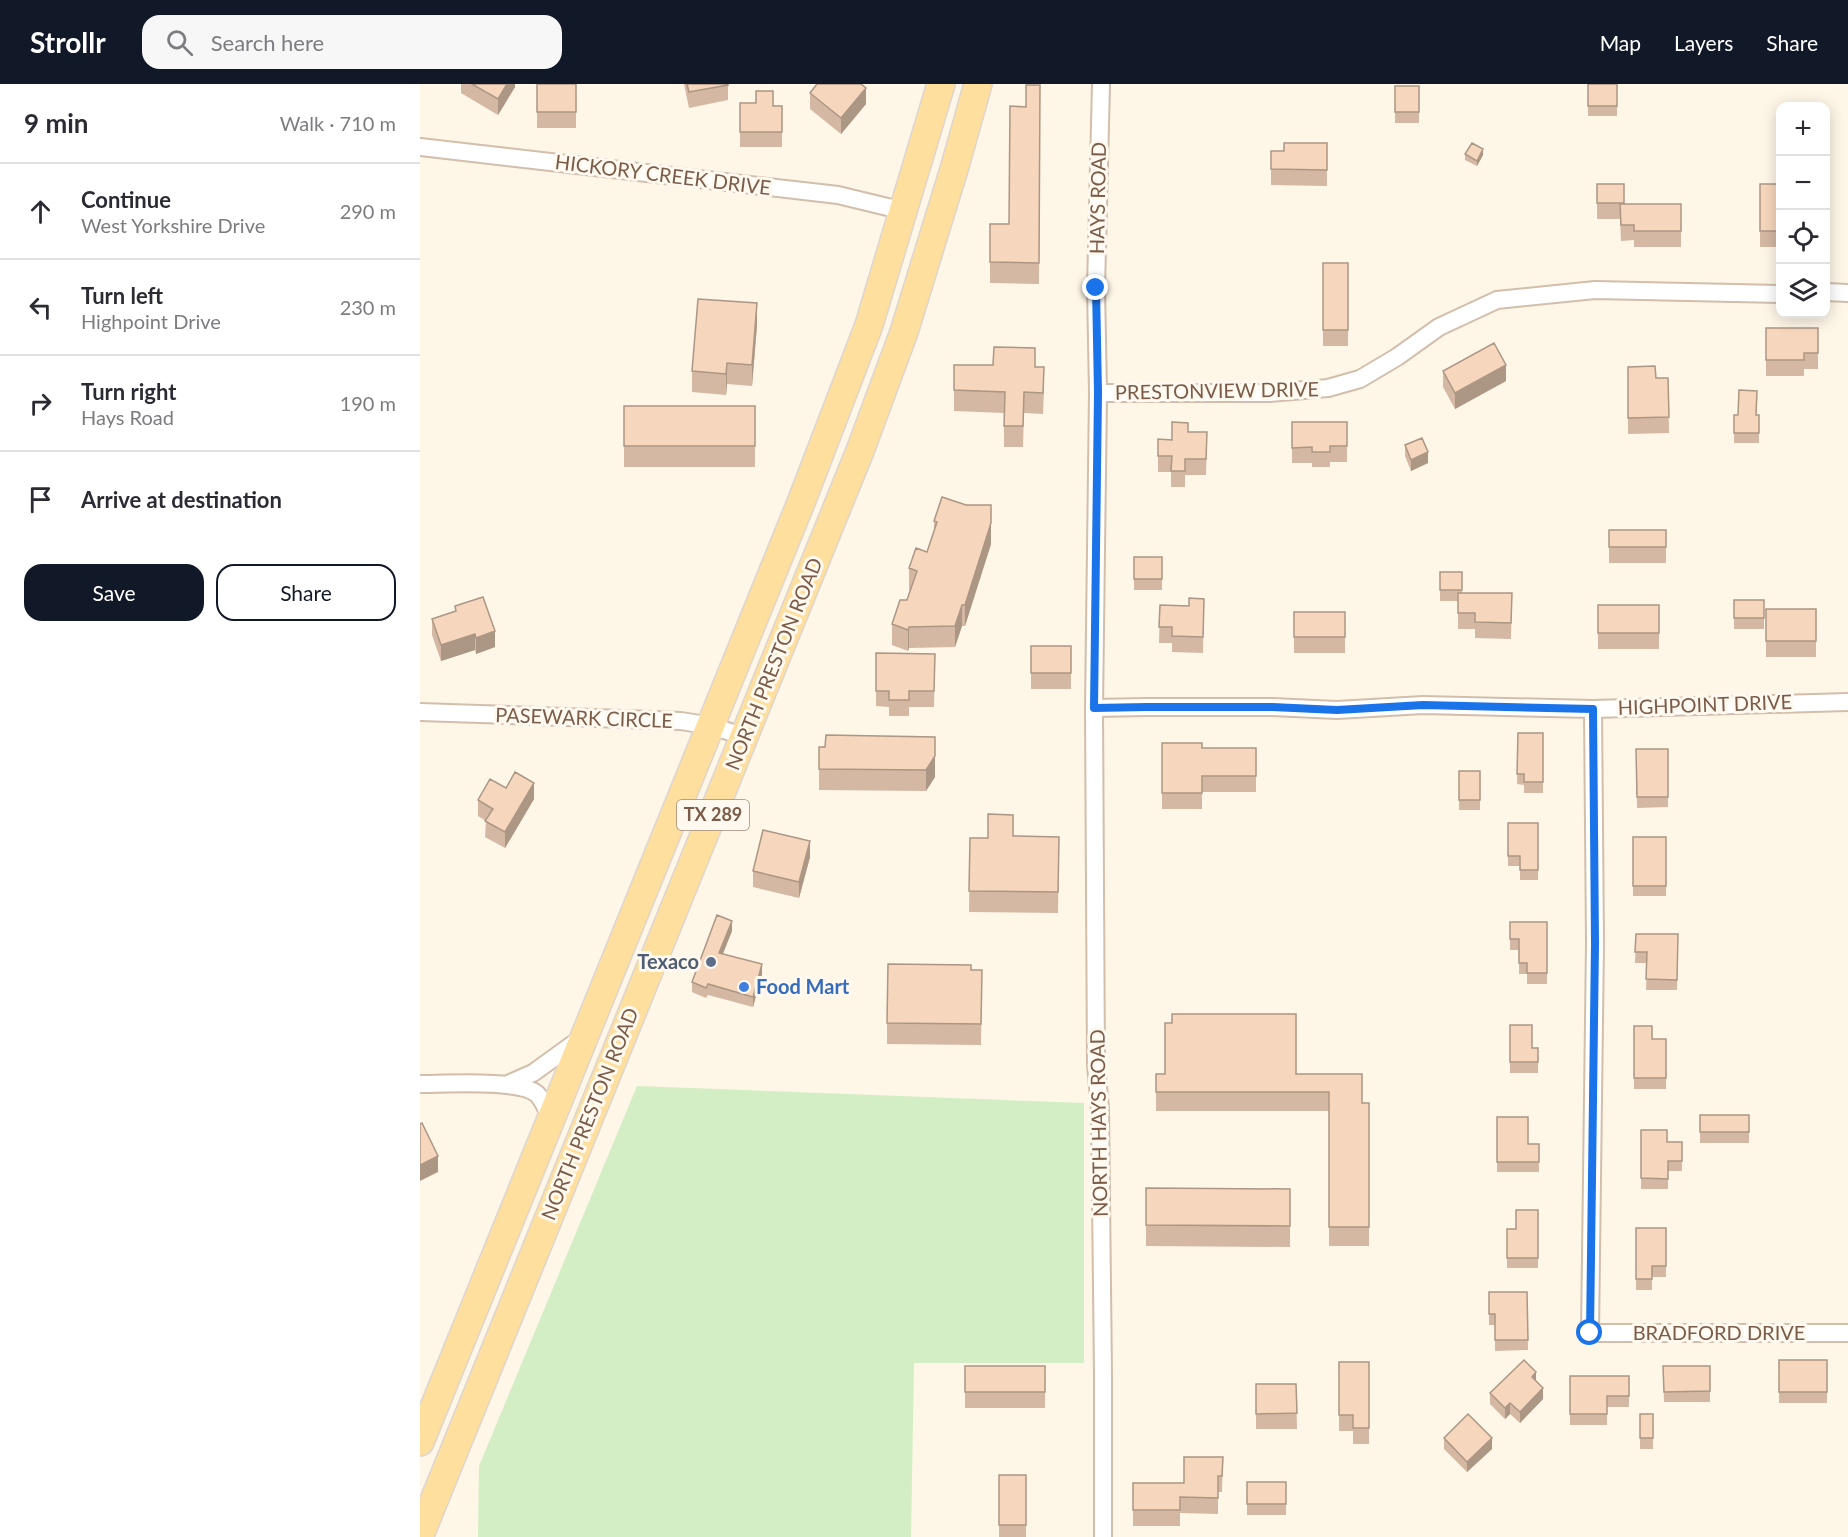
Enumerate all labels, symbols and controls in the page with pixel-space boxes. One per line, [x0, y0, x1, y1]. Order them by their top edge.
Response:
search box [142, 15, 562, 69]
text: Strollr [30, 25, 106, 59]
icon: search [163, 26, 196, 59]
text: Search here [211, 29, 324, 56]
text: Map [1600, 30, 1641, 55]
text: Layers [1674, 30, 1733, 55]
text: Share [1766, 30, 1818, 55]
map controls [1776, 102, 1830, 318]
button: + [1776, 102, 1830, 156]
text: 9 min [24, 107, 88, 139]
text: Walk · 710 m [280, 111, 396, 135]
street label: HAYS ROAD [1084, 142, 1110, 254]
street label: HICKORY CREEK DRIVE [554, 149, 772, 199]
button: − [1776, 156, 1830, 210]
text: Continue [81, 186, 171, 213]
icon: ahead [24, 195, 57, 228]
text: 290 m [340, 199, 396, 223]
button: locate [1776, 210, 1830, 264]
text: West Yorkshire Drive [81, 213, 265, 237]
button: layers [1776, 264, 1830, 318]
route end [1082, 274, 1108, 300]
text: Turn left [81, 282, 163, 309]
icon: left [24, 291, 57, 324]
text: 230 m [340, 295, 396, 319]
text: Highpoint Drive [81, 309, 221, 333]
street label: PRESTONVIEW DRIVE [1115, 376, 1319, 404]
text: Turn right [81, 378, 176, 405]
icon: right [24, 387, 57, 420]
text: 190 m [340, 391, 396, 415]
text: Hays Road [81, 405, 174, 429]
icon: arrive [24, 483, 57, 516]
text: Arrive at destination [81, 486, 282, 513]
street label: NORTH PRESTON ROAD [719, 554, 827, 773]
button: Save [24, 564, 204, 621]
button: Share [216, 564, 396, 621]
street label: HIGHPOINT DRIVE [1617, 689, 1793, 719]
street label: PASEWARK CIRCLE [495, 702, 673, 732]
road number: TX 289 [677, 800, 749, 830]
place label: Texaco [637, 949, 699, 973]
marker: Texaco [704, 955, 718, 969]
place label: Food Mart [756, 974, 850, 998]
marker: Food Mart [737, 980, 751, 994]
street label: NORTH PRESTON ROAD [535, 1004, 643, 1223]
street label: NORTH HAYS ROAD [1084, 1029, 1112, 1217]
route start [1576, 1319, 1602, 1345]
street label: BRADFORD DRIVE [1633, 1320, 1805, 1344]

